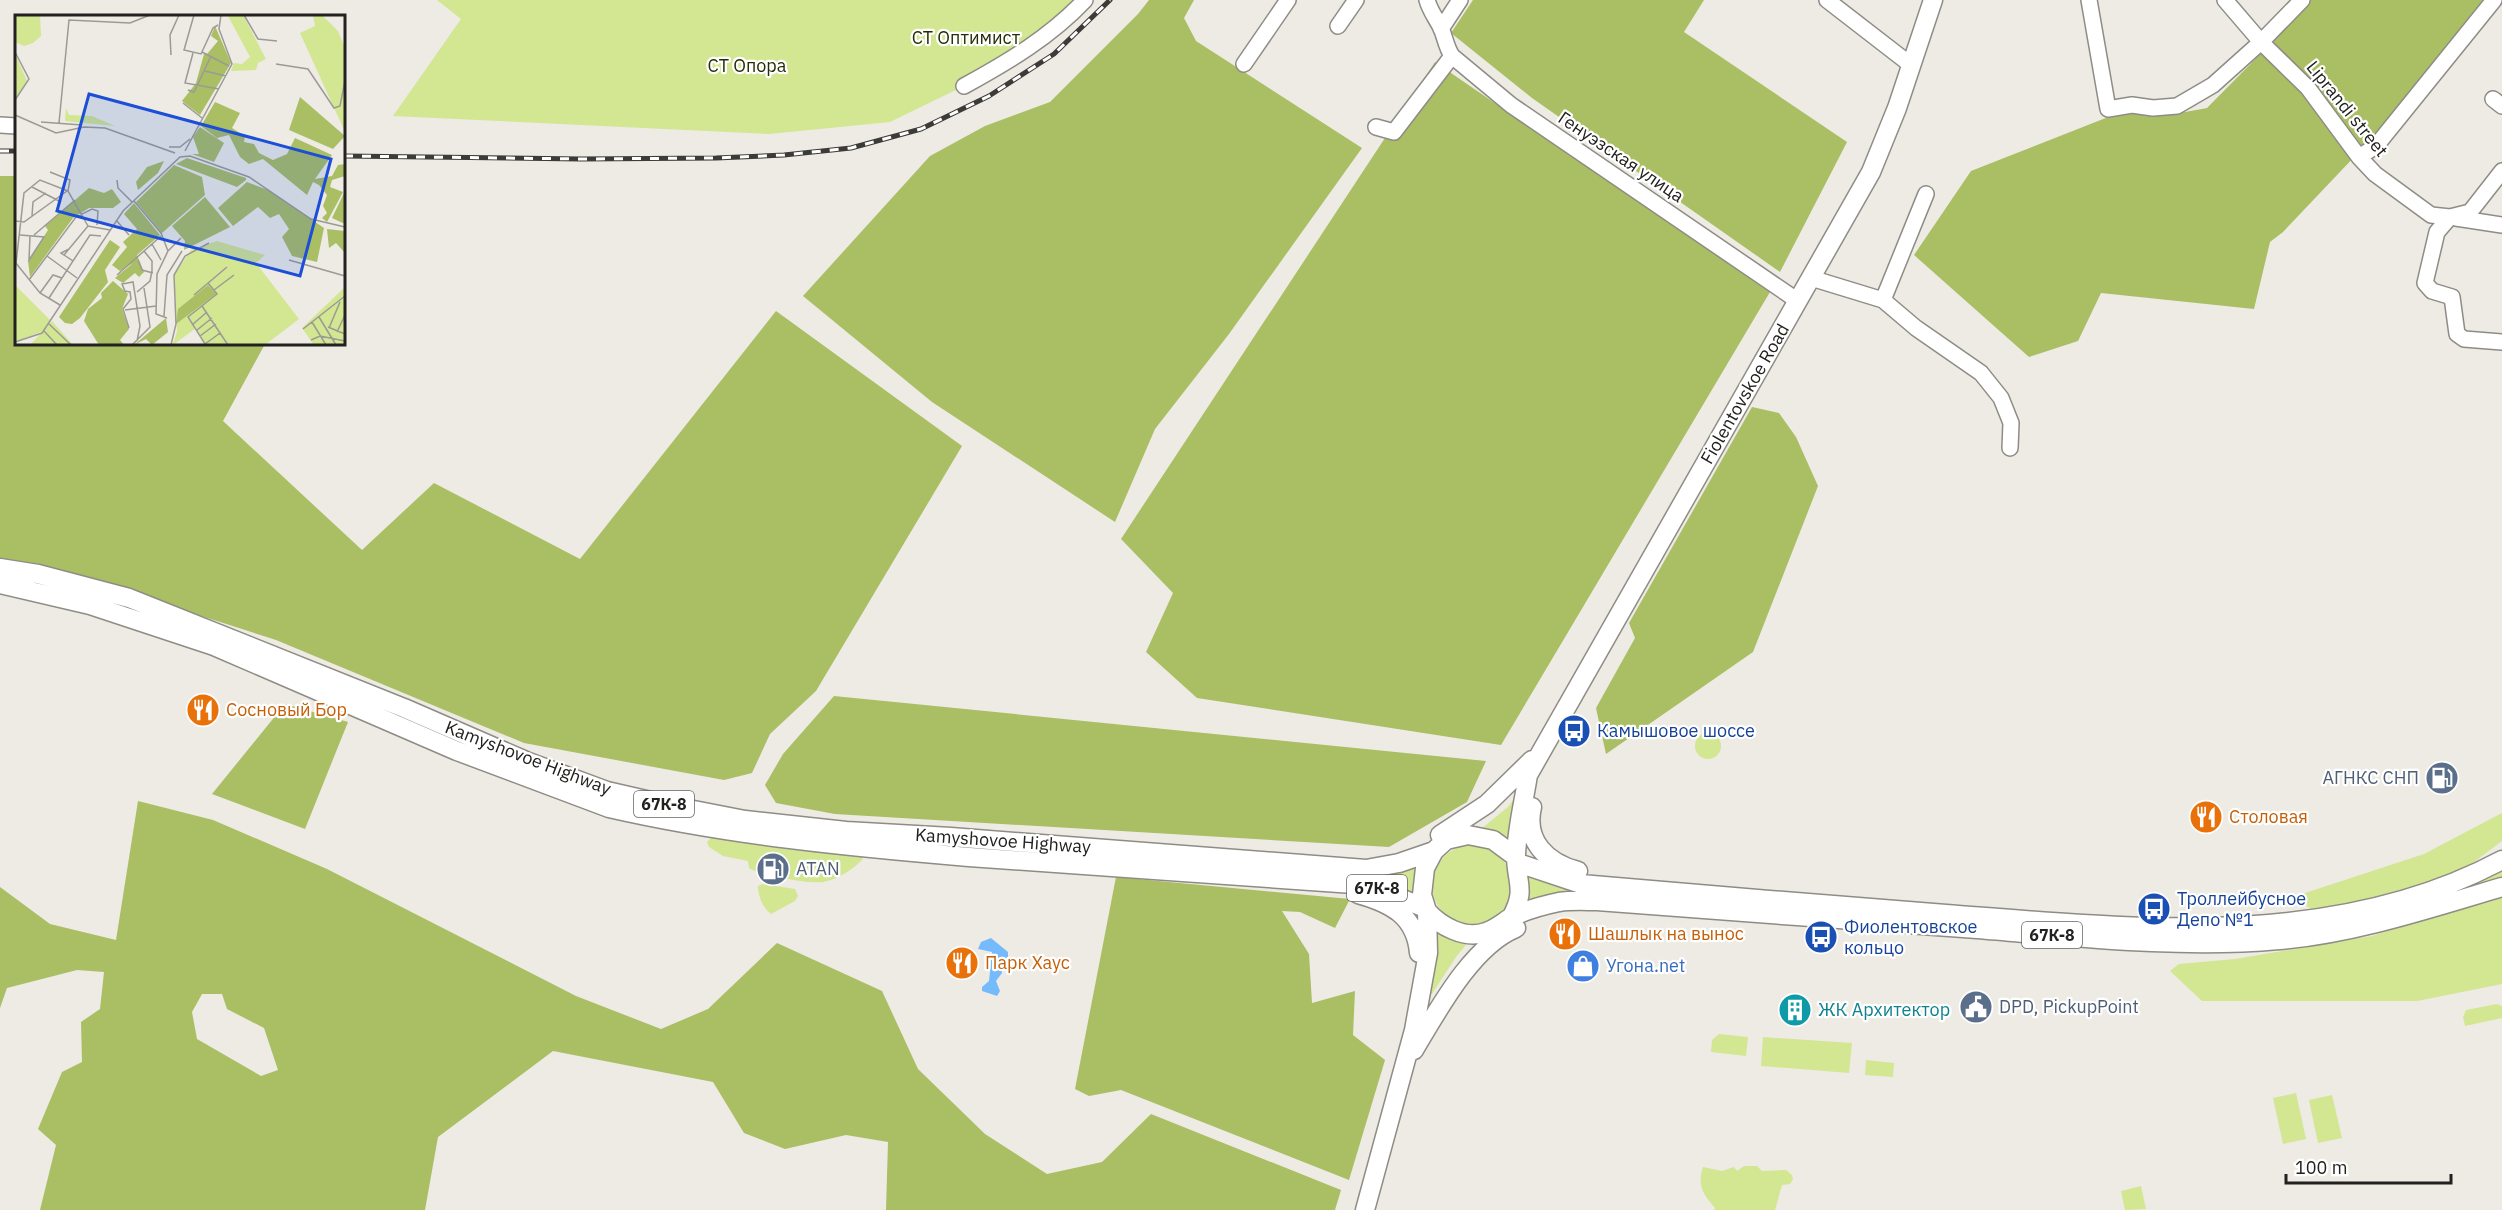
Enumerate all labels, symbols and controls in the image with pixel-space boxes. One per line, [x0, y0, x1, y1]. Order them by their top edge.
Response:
inset map [15, 15, 345, 345]
park label: СТ Оптимист [912, 26, 1021, 49]
park label: СТ Опора [708, 54, 787, 77]
street label: Liprandi street [2302, 56, 2393, 161]
street label: Генуэзская улица [1554, 106, 1689, 207]
street label: Fiolentovskoe Road [1695, 319, 1794, 468]
restaurant icon: Сосновый Бор [185, 692, 221, 728]
place label: Сосновый Бор [226, 698, 347, 721]
bus stop icon: Камышовое шоссе [1556, 713, 1592, 749]
street label: Kamyshovoe Highway [442, 715, 615, 800]
place label: Камышовое шоссе [1597, 719, 1755, 742]
fuel station icon: АГНКС СНП [2424, 760, 2460, 796]
place label: АГНКС СНП [2323, 766, 2419, 789]
road number: 67К-8 [634, 791, 694, 817]
restaurant icon: Столовая [2188, 799, 2224, 835]
place label: Столовая [2229, 805, 2308, 828]
street label: Kamyshovoe Highway [914, 823, 1092, 858]
fuel station icon: ATAN [755, 851, 791, 887]
place label: ATAN [796, 857, 840, 880]
road number: 67К-8 [1347, 875, 1407, 901]
place label: Троллейбусное Депо №1 [2177, 887, 2306, 931]
bus stop icon: Троллейбусное Депо №1 [2136, 891, 2172, 927]
place label: Фиолентовское кольцо [1844, 915, 1978, 959]
restaurant icon: Шашлык на вынос [1547, 916, 1583, 952]
bus stop icon: Фиолентовское кольцо [1803, 919, 1839, 955]
place label: Шашлык на вынос [1588, 922, 1744, 945]
road number: 67К-8 [2022, 922, 2082, 948]
restaurant icon: Парк Хаус [944, 945, 980, 981]
shop icon: Угона.net [1565, 948, 1601, 984]
place label: Парк Хаус [985, 951, 1070, 974]
place label: Угона.net [1606, 954, 1685, 977]
public building icon: DPD, PickupPoint [1958, 989, 1994, 1025]
building icon: ЖК Архитектор [1777, 992, 1813, 1028]
place label: DPD, PickupPoint [1999, 995, 2139, 1018]
place label: ЖК Архитектор [1818, 998, 1950, 1021]
scale bar [2286, 1147, 2451, 1185]
text: 100 m [2295, 1156, 2347, 1179]

